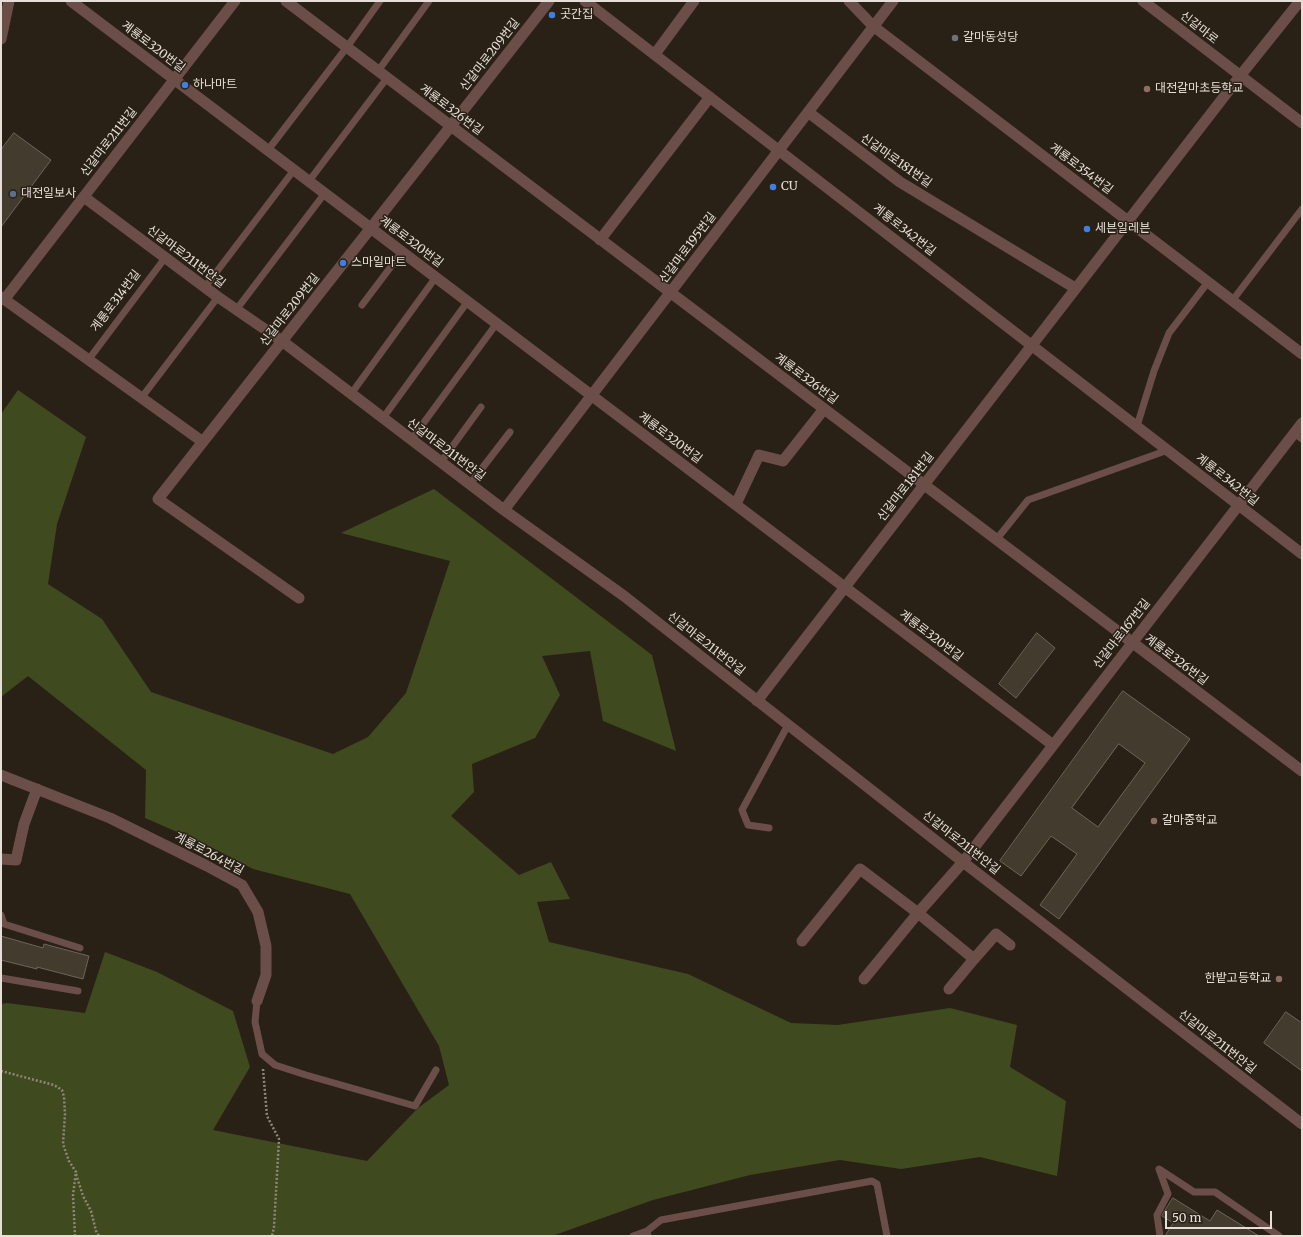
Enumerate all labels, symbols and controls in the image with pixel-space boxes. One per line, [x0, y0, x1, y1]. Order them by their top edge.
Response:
place label: 곳간집 [560, 8, 593, 22]
street label: 신갈마로 [1177, 9, 1221, 47]
marker: 곳간집 [547, 10, 557, 20]
street label: 신갈마로209번길 [457, 16, 523, 94]
street label: 계룡로320번길 [118, 18, 188, 76]
place label: 갈마동성당 [963, 31, 1018, 45]
marker: 갈마동성당 [950, 33, 960, 43]
place label: 하나마트 [193, 78, 237, 92]
marker: 하나마트 [180, 80, 190, 90]
street label: 계룡로326번길 [416, 81, 486, 139]
place label: 대전갈마초등학교 [1155, 82, 1243, 96]
marker: 대전갈마초등학교 [1142, 84, 1152, 94]
street label: 신갈마로211번길 [78, 105, 140, 179]
street label: 신갈마로181번길 [858, 131, 934, 191]
street label: 계룡로354번길 [1046, 141, 1116, 197]
place label: CU [781, 180, 798, 194]
marker: CU [768, 182, 778, 192]
place label: 대전일보사 [21, 187, 76, 201]
marker: 대전일보사 [8, 189, 18, 199]
street label: 계룡로342번길 [870, 201, 938, 259]
street label: 신갈마로195번길 [657, 210, 719, 286]
street label: 계룡로320번길 [376, 213, 446, 271]
place label: 세븐일레븐 [1095, 222, 1150, 236]
street label: 신갈마로211번안길 [144, 223, 228, 291]
marker: 세븐일레븐 [1082, 224, 1092, 234]
place label: 스마일마트 [351, 256, 406, 270]
marker: 스마일마트 [338, 258, 348, 268]
street label: 계룡로314번길 [88, 267, 144, 335]
street label: 신갈마로209번길 [257, 271, 323, 349]
street label: 계룡로326번길 [771, 350, 841, 408]
street label: 계룡로320번길 [635, 409, 705, 467]
street label: 신갈마로211번안길 [404, 416, 488, 484]
street label: 신갈마로181번길 [875, 450, 937, 524]
street label: 계룡로342번길 [1193, 451, 1261, 509]
street label: 신갈마로167번길 [1090, 596, 1154, 672]
street label: 계룡로320번길 [896, 607, 966, 665]
street label: 신갈마로211번안길 [664, 609, 748, 679]
street label: 계룡로326번길 [1141, 631, 1211, 689]
street label: 신갈마로211번안길 [919, 808, 1003, 878]
place label: 갈마중학교 [1162, 814, 1217, 828]
marker: 갈마중학교 [1149, 816, 1159, 826]
street label: 계룡로264번길 [172, 830, 246, 878]
place label: 한밭고등학교 [1205, 972, 1271, 986]
marker: 한밭고등학교 [1274, 974, 1284, 984]
street label: 신갈마로211번안길 [1175, 1007, 1259, 1077]
scale bar [1167, 1203, 1274, 1229]
text: 50 m [1172, 1210, 1201, 1225]

